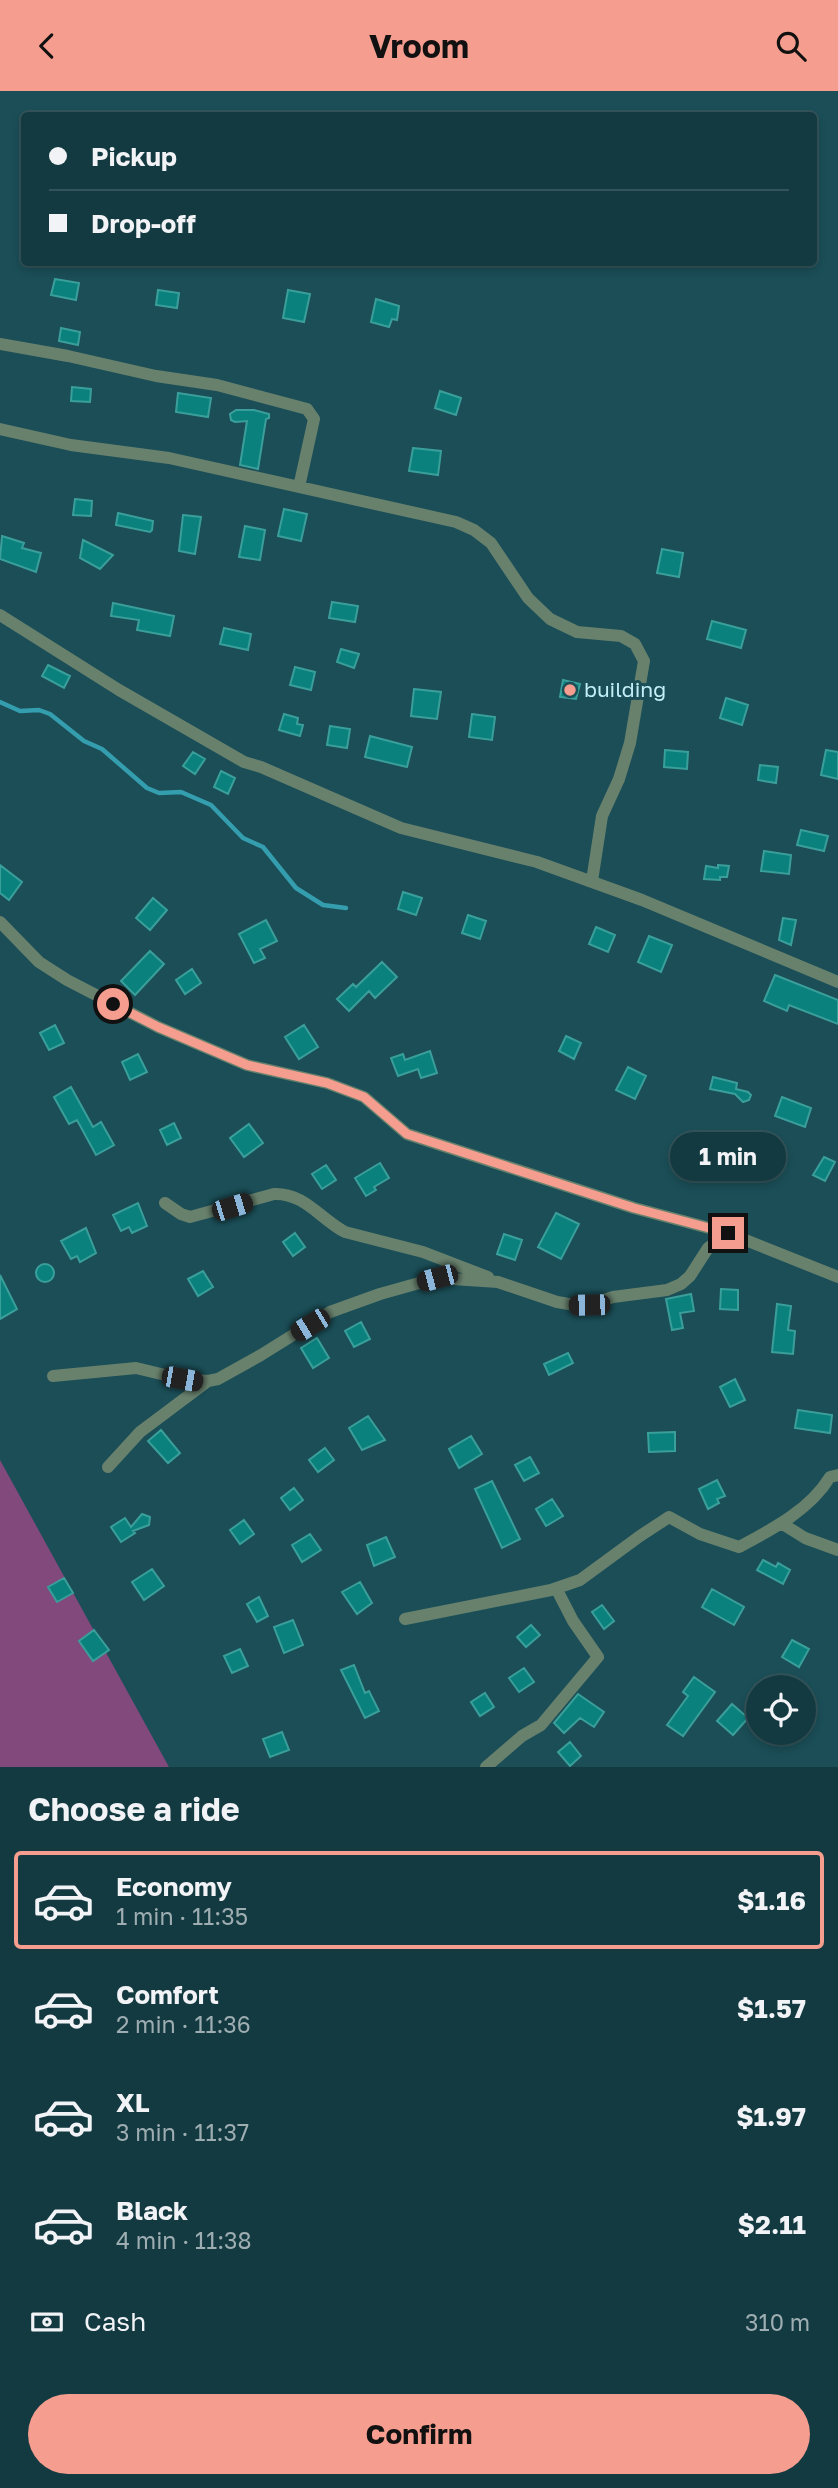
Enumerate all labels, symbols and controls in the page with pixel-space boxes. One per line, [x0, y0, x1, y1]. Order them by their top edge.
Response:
icon: back [28, 27, 66, 65]
text: Vroom [369, 27, 469, 65]
icon: search [772, 27, 810, 65]
text: Pickup [91, 141, 177, 172]
text: Drop-off [91, 208, 196, 239]
place label: building [584, 676, 666, 702]
marker: building [562, 682, 578, 698]
route start [97, 988, 129, 1020]
callout: 1 min [670, 1131, 786, 1181]
text: 1 min [699, 1142, 757, 1170]
car [209, 1191, 256, 1223]
route end [712, 1217, 744, 1249]
car [414, 1262, 461, 1294]
car [568, 1294, 611, 1316]
car [287, 1305, 334, 1345]
car [160, 1365, 205, 1393]
map controls [746, 1675, 816, 1745]
button: locate [746, 1675, 816, 1745]
text: Choose a ride [28, 1790, 240, 1828]
icon: car [32, 1869, 95, 1932]
text: Economy [116, 1871, 232, 1902]
text: $1.16 [737, 1885, 806, 1916]
text: 1 min · 11:35 [116, 1902, 248, 1930]
icon: car [32, 1977, 95, 2040]
text: Comfort [116, 1979, 219, 2010]
text: $1.57 [737, 1993, 806, 2024]
text: 2 min · 11:36 [116, 2010, 251, 2038]
icon: car [32, 2085, 95, 2148]
text: XL [116, 2087, 150, 2118]
text: $1.97 [736, 2101, 806, 2132]
text: 3 min · 11:37 [116, 2118, 249, 2146]
icon: car [32, 2193, 95, 2256]
text: Black [116, 2195, 188, 2226]
text: $2.11 [738, 2209, 806, 2240]
text: 4 min · 11:38 [116, 2226, 252, 2254]
icon: cash [28, 2303, 66, 2341]
text: Cash [84, 2306, 146, 2337]
text: 310 m [745, 2308, 810, 2336]
button: Confirm [28, 2394, 810, 2474]

